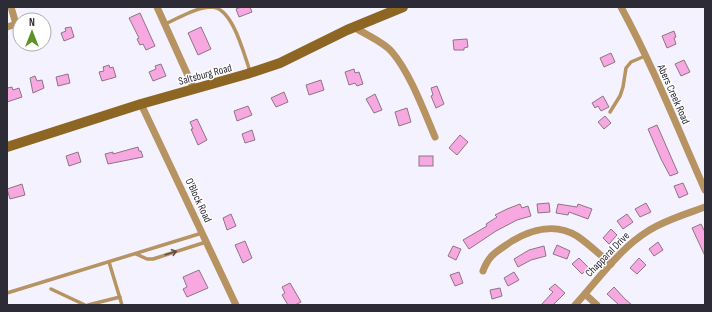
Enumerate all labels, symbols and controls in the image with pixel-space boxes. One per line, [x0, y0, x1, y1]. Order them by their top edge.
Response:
north arrow [12, 12, 52, 52]
text: N [29, 16, 35, 29]
street label: Saltsburg Road [177, 61, 234, 88]
street label: Abers Creek Road [654, 61, 693, 126]
street label: O'Block Road [183, 176, 215, 225]
street label: Chapparal Drive [583, 229, 632, 280]
one-way arrow [165, 249, 177, 257]

